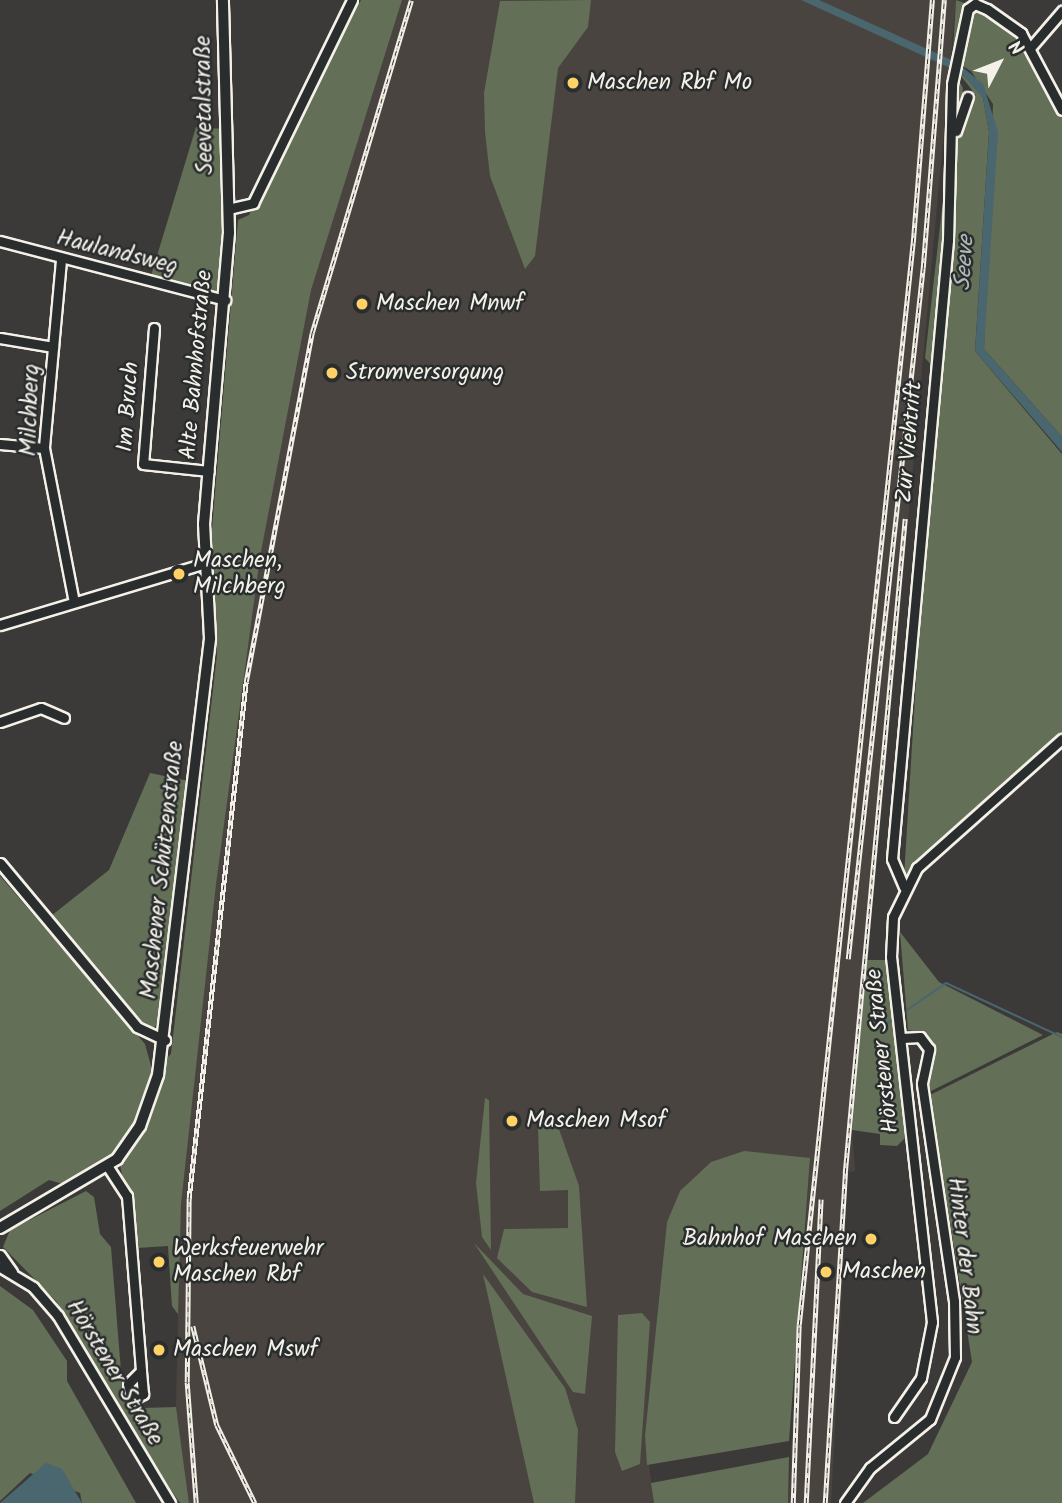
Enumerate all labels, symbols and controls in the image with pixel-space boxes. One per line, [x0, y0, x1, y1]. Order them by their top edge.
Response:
north arrow [964, 28, 1034, 98]
text: N [999, 34, 1030, 63]
street label: Seevetalstraße [190, 35, 220, 175]
place label: Maschen Rbf Mo [587, 69, 752, 97]
marker: Maschen Rbf Mo [565, 75, 581, 91]
street label: Haulandsweg [54, 225, 180, 281]
water label: Seeve [949, 234, 981, 292]
street label: Alte Bahnhofstraße [175, 269, 219, 461]
place label: Maschen Mnwf [376, 290, 524, 318]
marker: Maschen Mnwf [354, 296, 370, 312]
place label: Stromversorgung [346, 359, 504, 387]
street label: Im Bruch [112, 361, 146, 453]
street label: Milchberg [16, 363, 46, 457]
marker: Stromversorgung [324, 365, 340, 381]
street label: Zur Viehtrift [891, 380, 929, 504]
place label: Maschen, Milchberg [193, 547, 286, 601]
marker: Maschen, Milchberg [171, 566, 187, 582]
street label: Maschener Schützenstraße [136, 740, 190, 1000]
street label: Hörstener Straße [861, 967, 905, 1135]
place label: Maschen Msof [526, 1107, 666, 1135]
marker: Maschen Msof [504, 1113, 520, 1129]
street label: Hinter der Bahn [941, 1176, 987, 1336]
place label: Bahnhof Maschen [682, 1225, 857, 1253]
marker: Bahnhof Maschen [863, 1231, 879, 1247]
place label: Werksfeuerwehr Maschen Rbf [173, 1235, 323, 1289]
marker: Werksfeuerwehr Maschen Rbf [151, 1254, 167, 1270]
place label: Maschen [842, 1258, 926, 1286]
marker: Maschen [816, 1262, 836, 1282]
street label: Hörstener Straße [60, 1295, 168, 1451]
place label: Maschen Mswf [173, 1336, 318, 1364]
marker: Maschen Mswf [151, 1342, 167, 1358]

